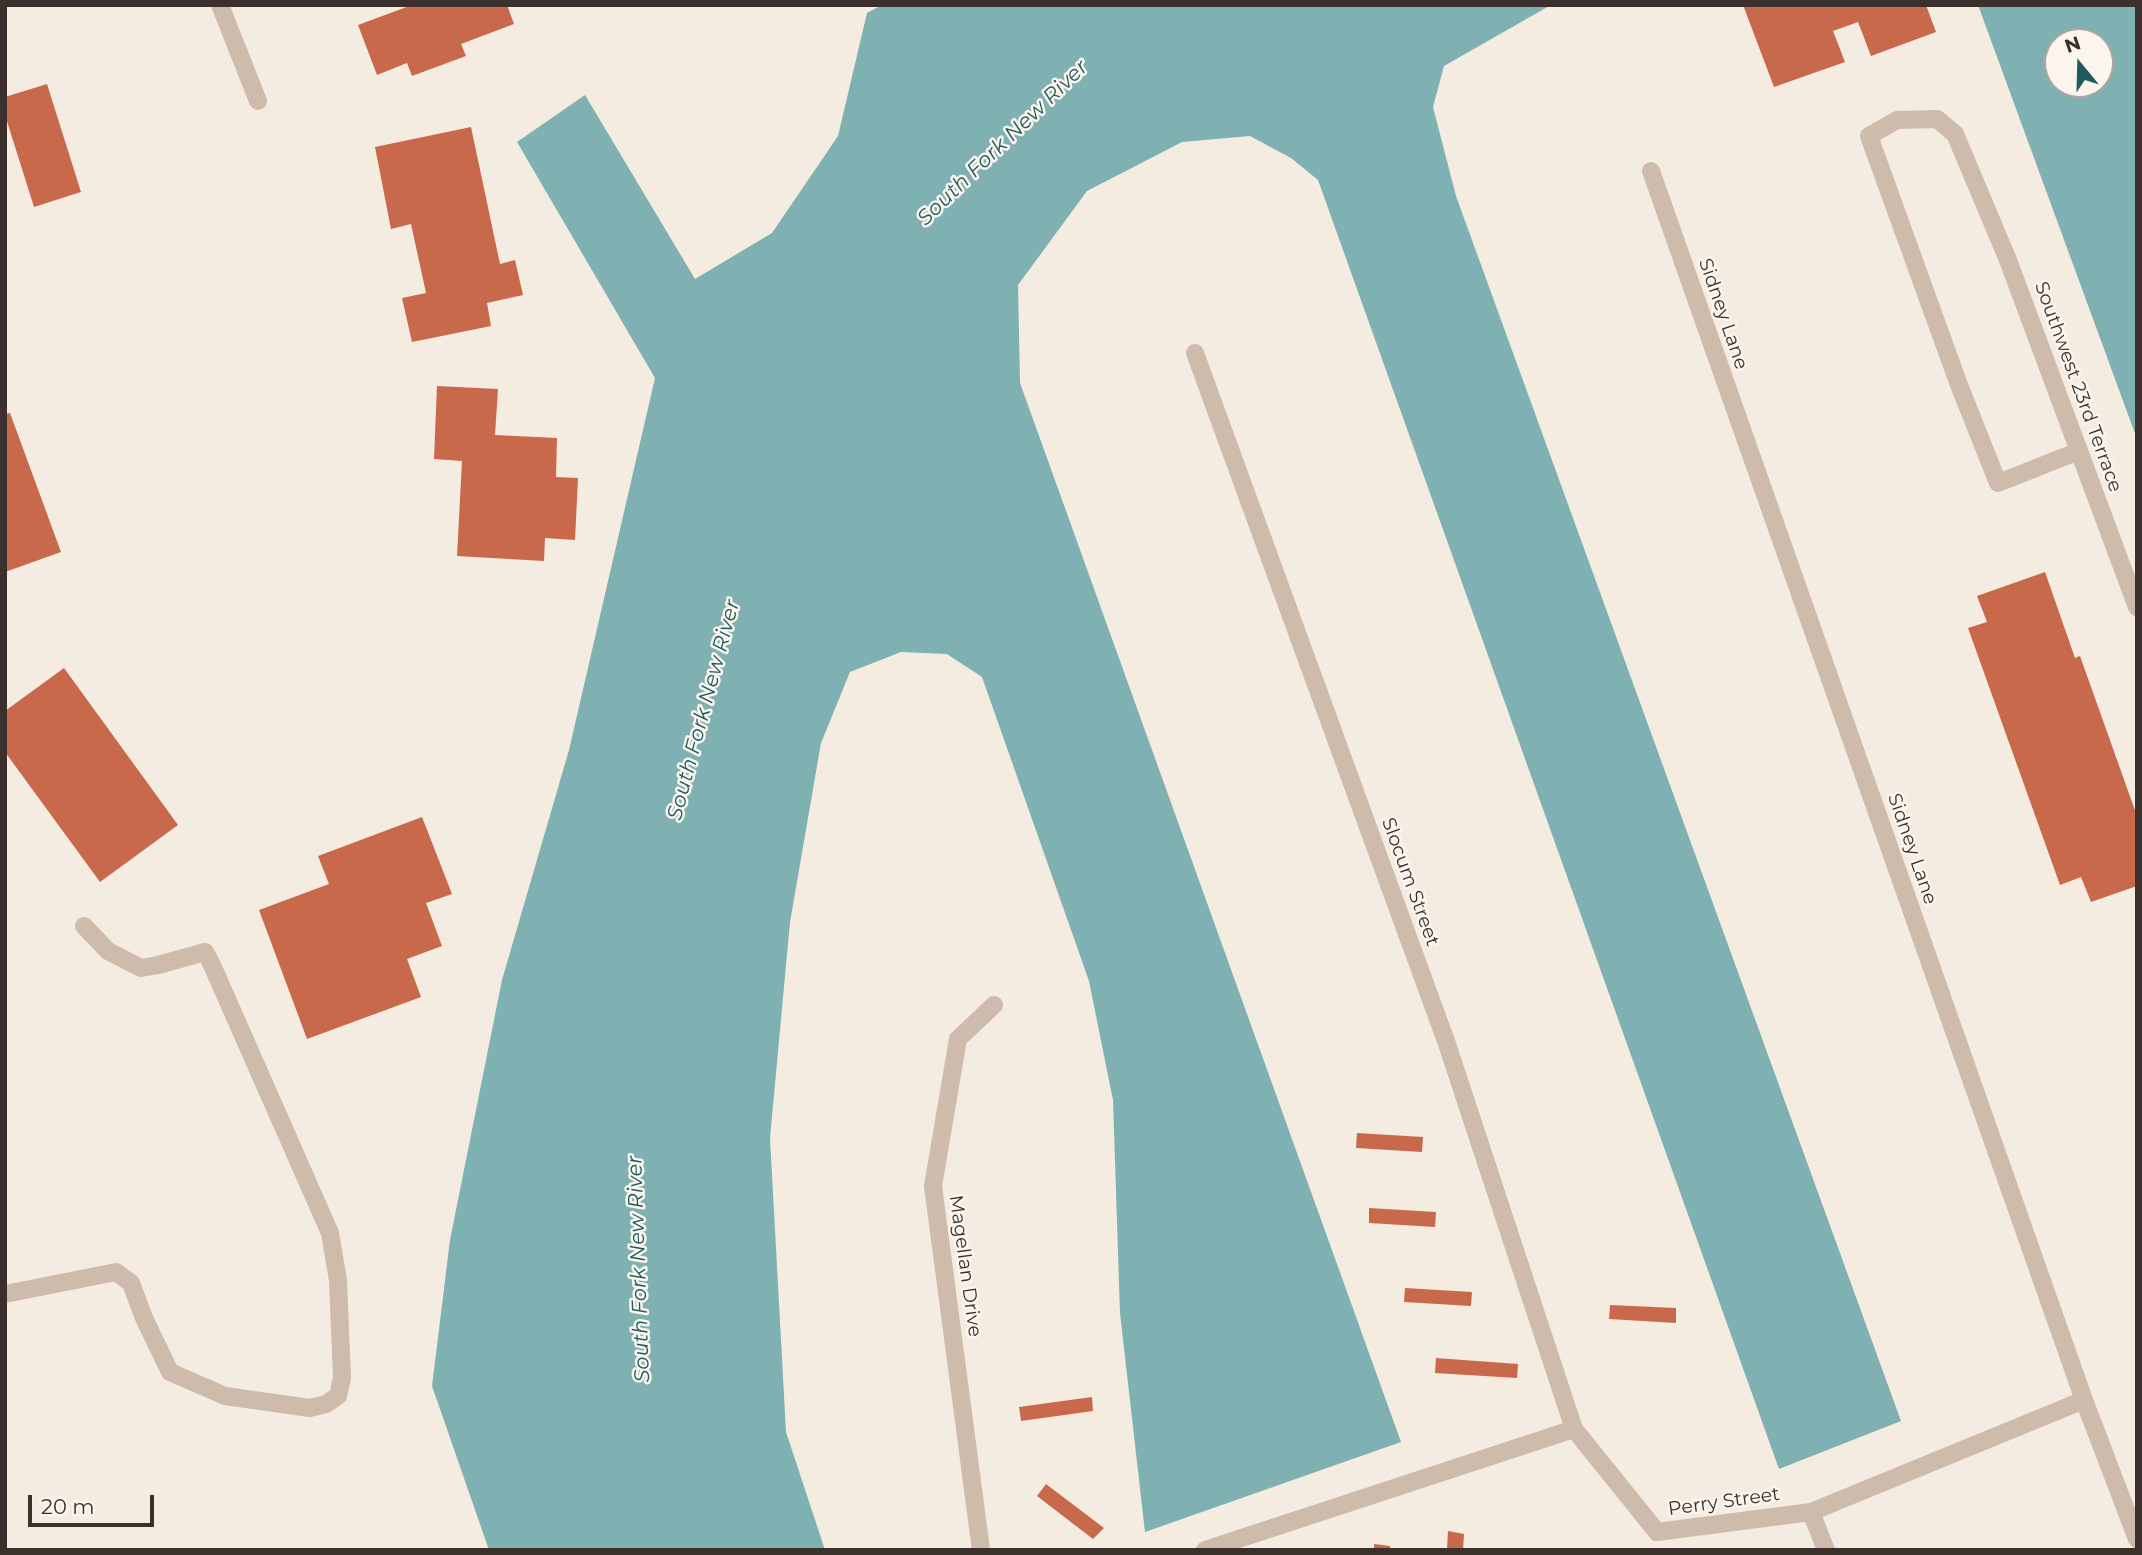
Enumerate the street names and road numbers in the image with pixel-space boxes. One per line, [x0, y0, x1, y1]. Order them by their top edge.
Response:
street label: Sidney Lane [1693, 256, 1753, 372]
street label: Southwest 23rd Terrace [2029, 279, 2127, 495]
street label: Sidney Lane [1882, 791, 1942, 907]
street label: Slocum Street [1376, 815, 1444, 949]
street label: Magellan Drive [944, 1194, 986, 1338]
street label: Perry Street [1667, 1483, 1781, 1521]

